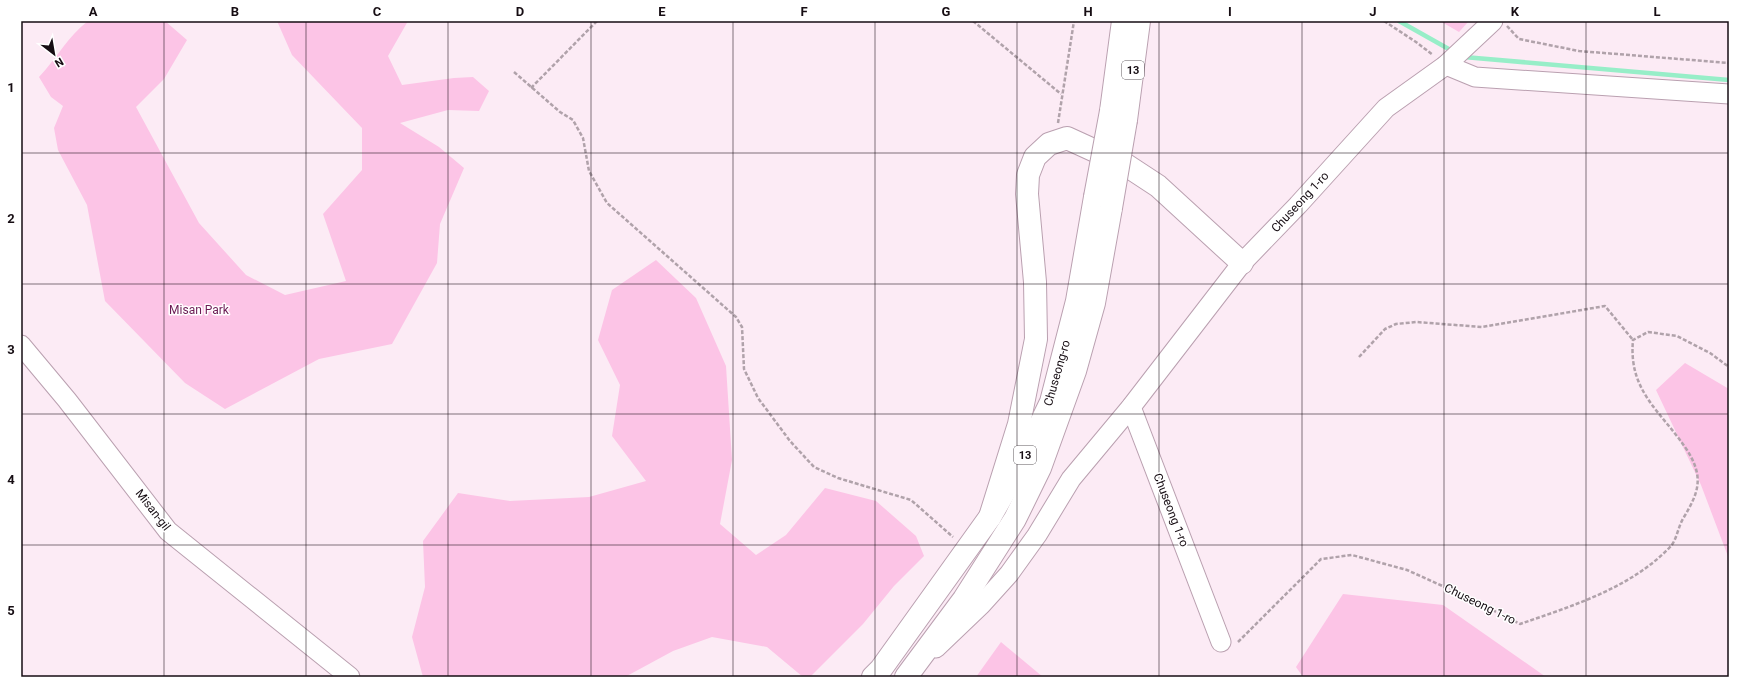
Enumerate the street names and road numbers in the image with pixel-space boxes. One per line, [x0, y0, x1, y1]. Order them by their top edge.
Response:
road number: 13 [1122, 61, 1144, 79]
street label: Chuseong 1-ro [1268, 169, 1332, 235]
street label: Chuseong-ro [1041, 338, 1073, 408]
road number: 13 [1014, 446, 1036, 464]
street label: Chuseong 1-ro [1151, 471, 1191, 549]
street label: Misan-gil [133, 487, 173, 533]
street label: Chuseong 1-ro [1442, 581, 1518, 627]

